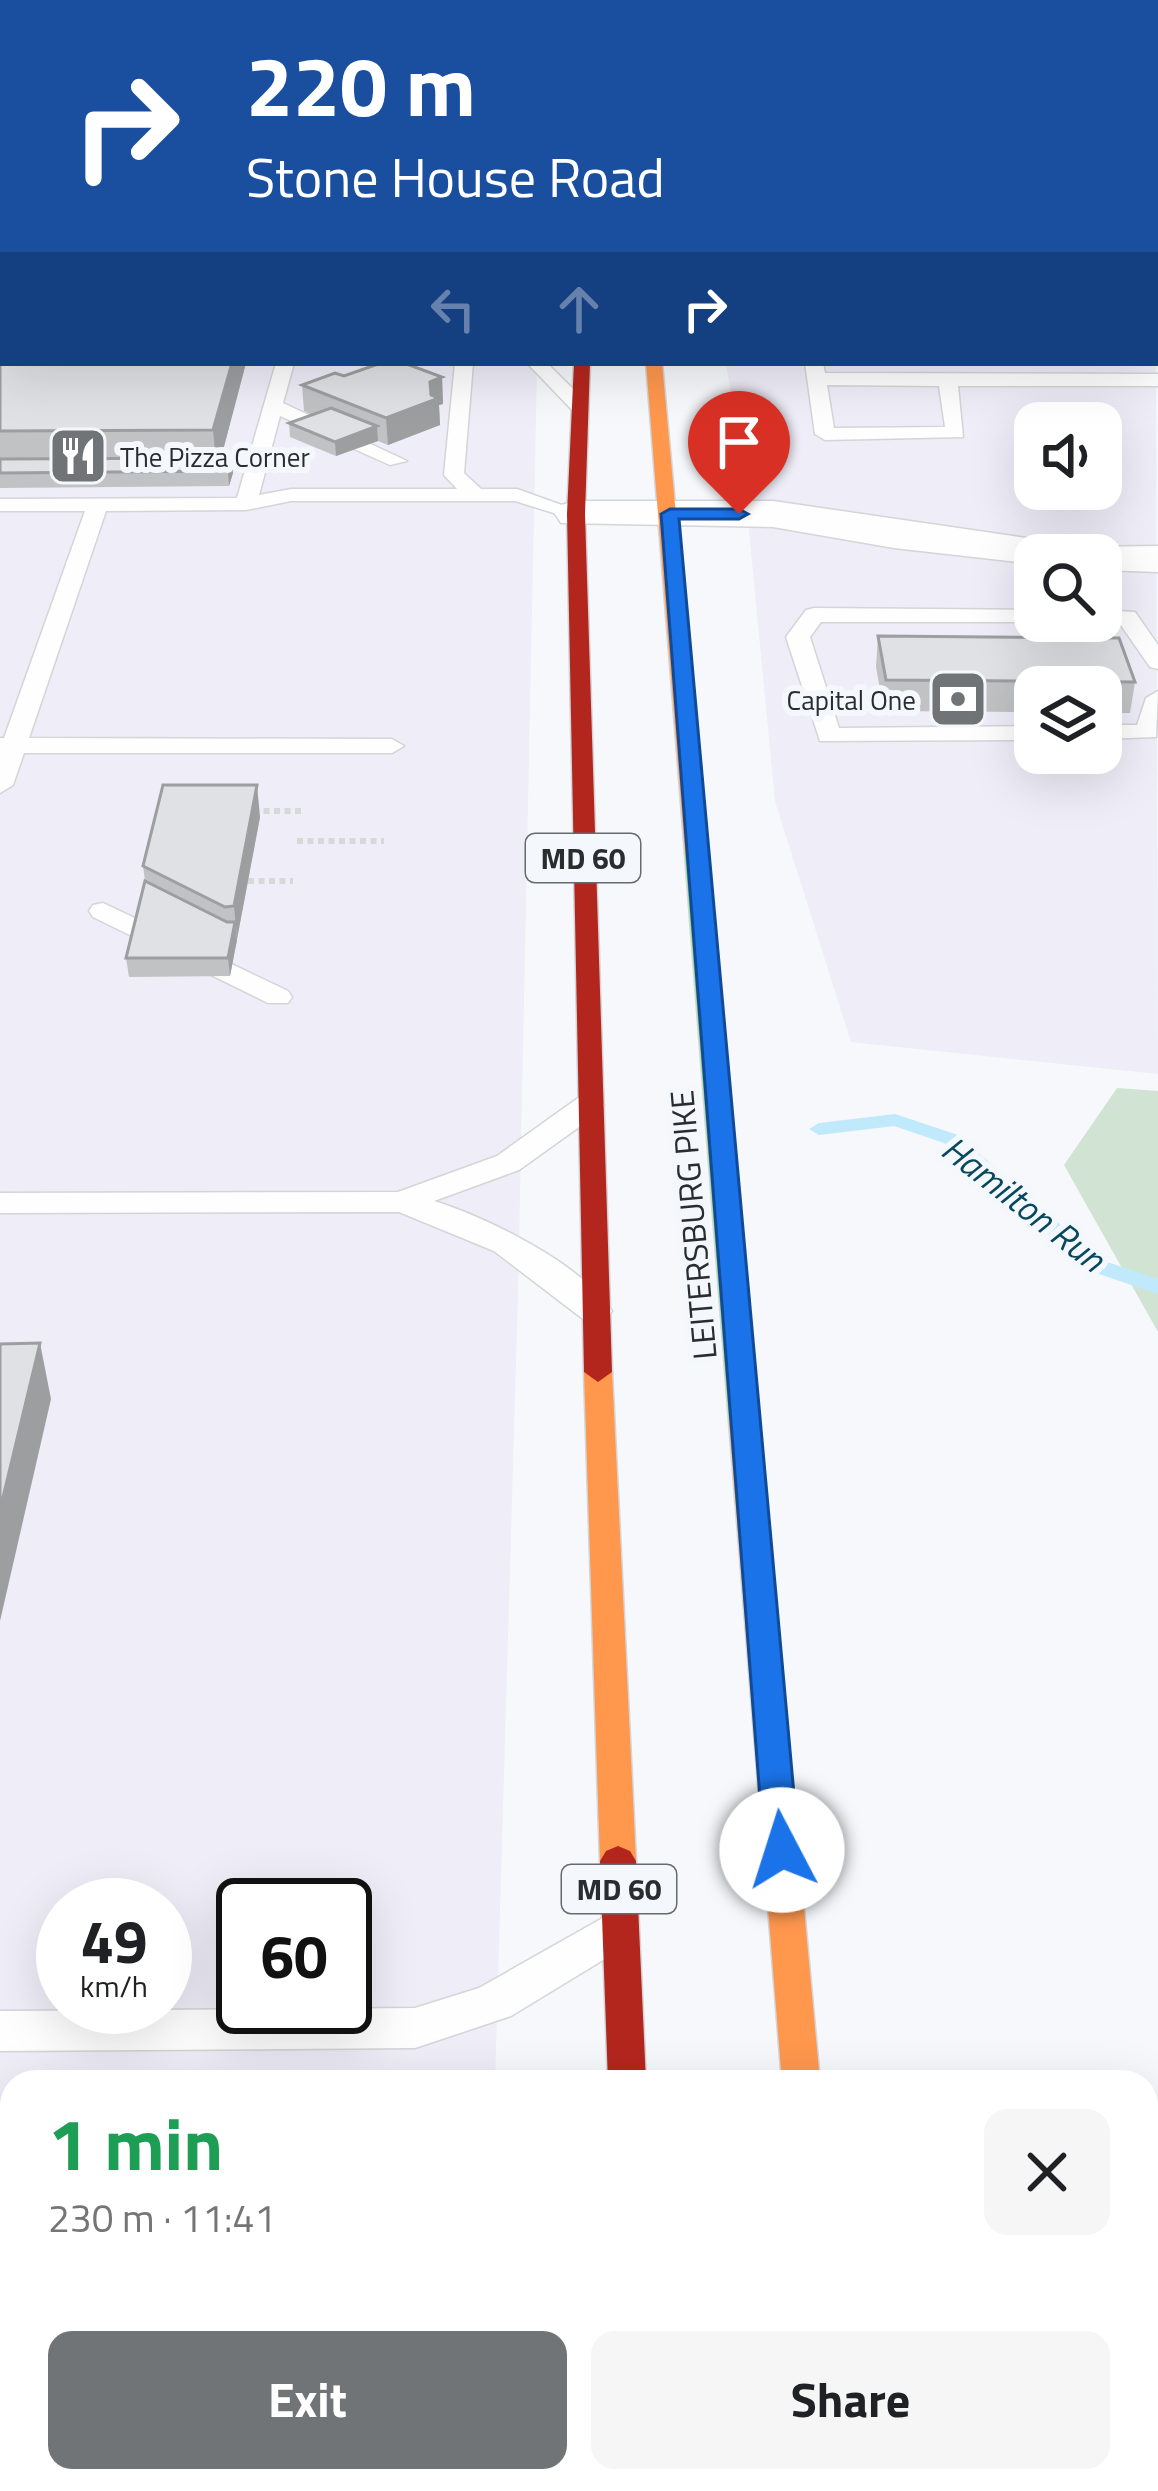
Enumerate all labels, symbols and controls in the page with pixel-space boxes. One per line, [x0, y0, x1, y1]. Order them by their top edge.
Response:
text: 220 m [246, 21, 476, 149]
icon: right [48, 48, 204, 204]
text: Stone House Road [246, 136, 665, 218]
icon: left [420, 276, 486, 342]
icon: ahead [546, 276, 612, 342]
icon: right [672, 276, 738, 342]
pin [688, 391, 790, 514]
map controls [1014, 402, 1122, 774]
button: sound [1014, 402, 1122, 510]
icon: arrive [706, 409, 772, 475]
restaurant icon: The Pizza Corner [47, 425, 109, 487]
place label: The Pizza Corner [120, 436, 310, 477]
button: search [1014, 534, 1122, 642]
button: layers [1014, 666, 1122, 774]
bank icon: Capital One [927, 668, 989, 730]
place label: Capital One [787, 679, 916, 720]
road number: MD 60 [526, 834, 640, 882]
street label: LEITERSBURG PIKE [656, 1088, 730, 1362]
water label: Hamilton Run [930, 1121, 1118, 1285]
position arrow [719, 1787, 845, 1913]
road number: MD 60 [562, 1865, 676, 1913]
speed limit sign: 60 [216, 1878, 372, 2034]
text: 49 [80, 1895, 148, 1986]
text: km/h [80, 1963, 148, 2009]
text: 1 min [48, 2088, 223, 2198]
button: close [984, 2109, 1110, 2235]
text: 230 m · 11:41 [48, 2188, 276, 2247]
button: Exit [48, 2331, 567, 2469]
button: Share [591, 2331, 1110, 2469]

